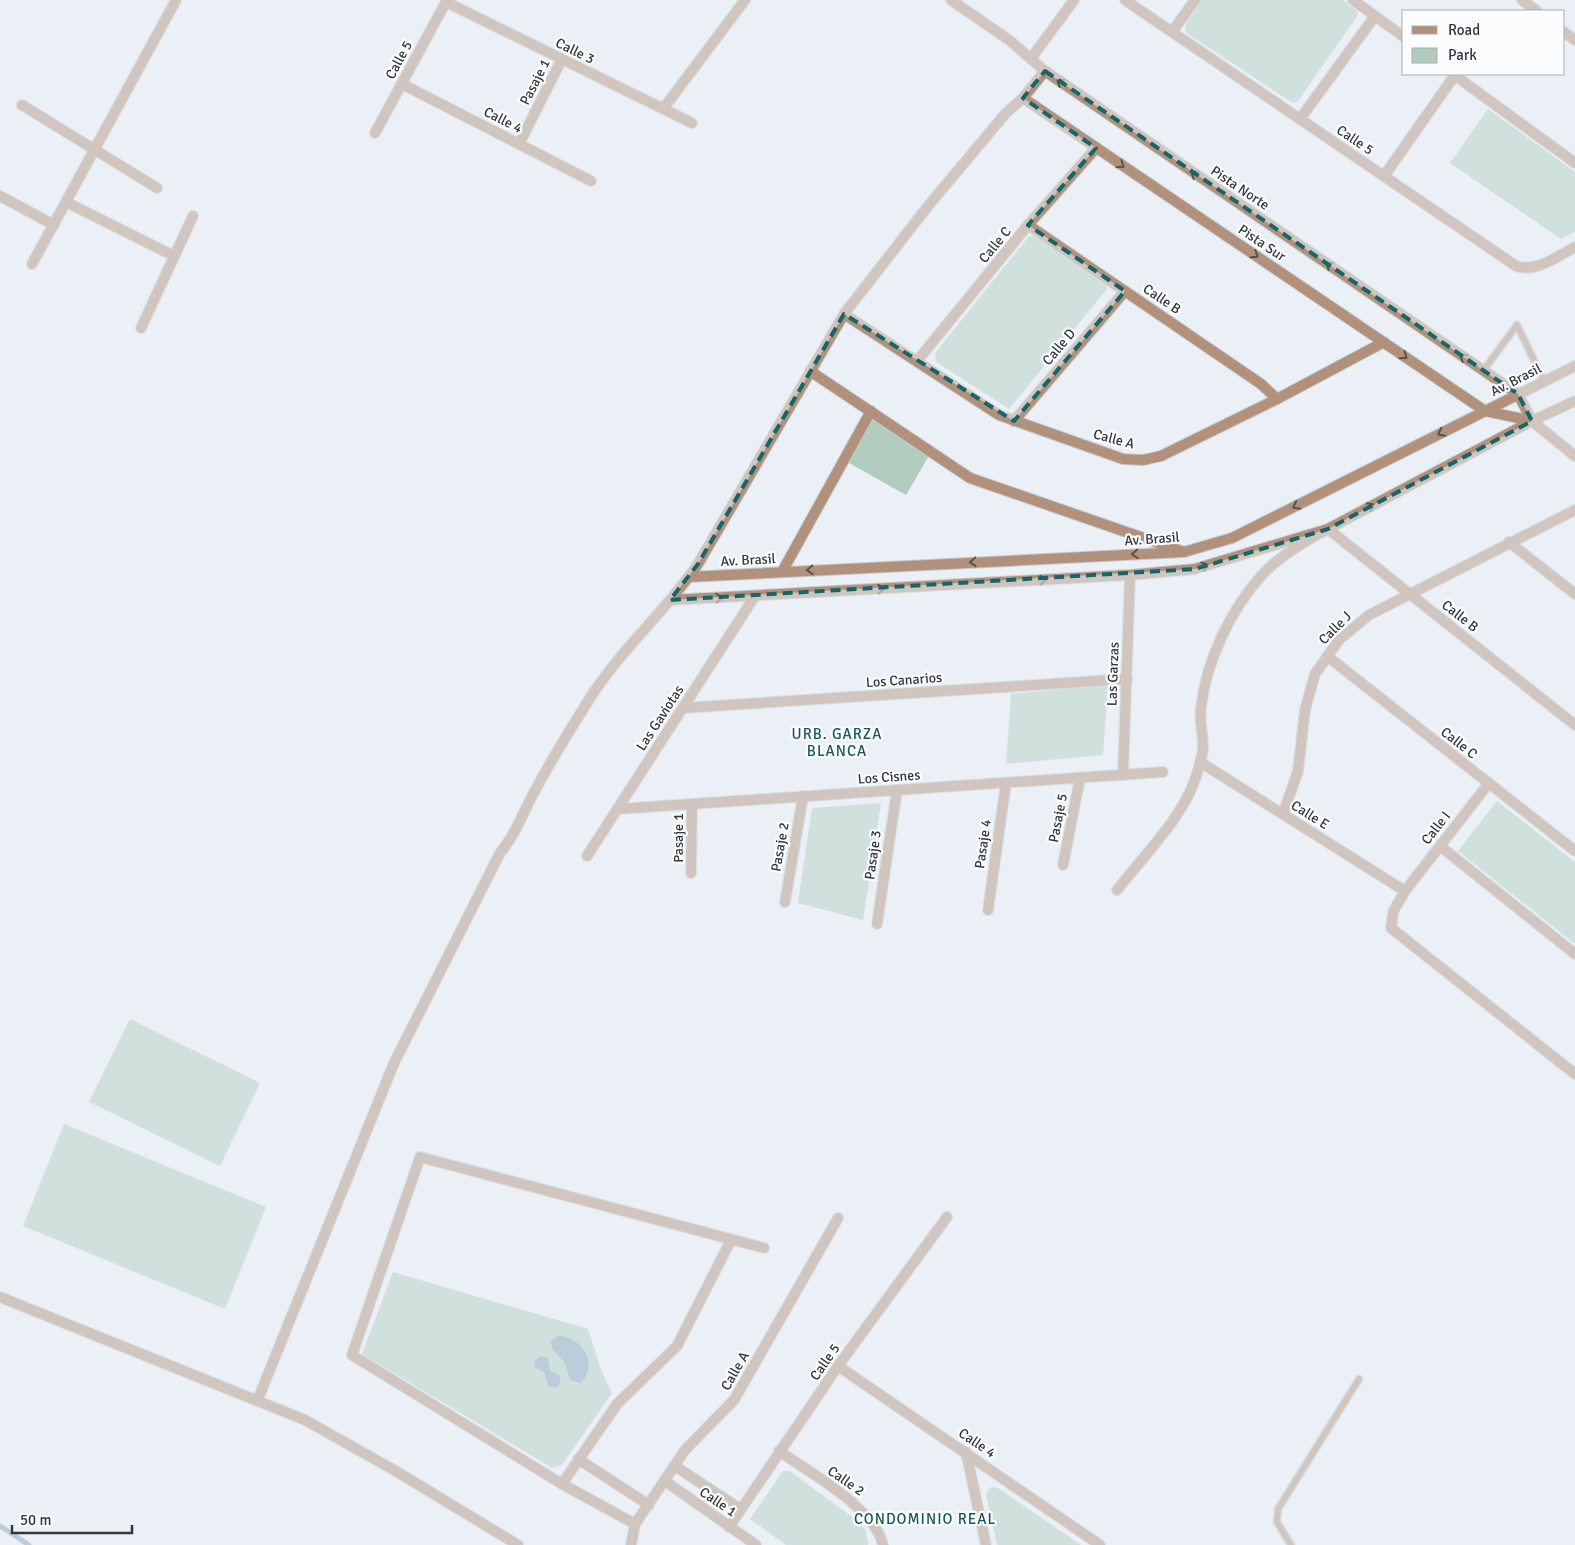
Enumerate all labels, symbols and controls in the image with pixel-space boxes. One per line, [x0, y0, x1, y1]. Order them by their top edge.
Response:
legend [1402, 10, 1565, 75]
text: Road [1448, 21, 1480, 39]
street label: Calle 3 [553, 34, 597, 68]
street label: Calle 5 [382, 38, 416, 82]
text: Park [1448, 46, 1477, 64]
street label: Pasaje 1 [516, 56, 554, 108]
one-way arrow [1057, 79, 1066, 88]
street label: Calle 4 [481, 103, 526, 137]
street label: Calle 5 [1333, 121, 1377, 159]
one-way arrow [1115, 158, 1124, 168]
street label: Pista Norte [1207, 162, 1273, 214]
one-way arrow [1191, 171, 1200, 180]
street label: Pista Sur [1235, 221, 1290, 265]
street label: Calle C [975, 223, 1015, 267]
one-way arrow [1250, 249, 1259, 258]
one-way arrow [1325, 262, 1334, 272]
street label: Calle B [1140, 280, 1184, 318]
street label: Calle D [1039, 325, 1079, 369]
one-way arrow [1399, 350, 1408, 359]
one-way arrow [1459, 354, 1468, 363]
street label: Av. Brasil [1488, 360, 1544, 400]
street label: Calle A [1091, 425, 1137, 453]
one-way arrow [1438, 427, 1447, 437]
one-way arrow [1292, 500, 1301, 510]
one-way arrow [1365, 502, 1374, 512]
street label: Av. Brasil [1124, 529, 1180, 549]
one-way arrow [1131, 549, 1139, 560]
street label: Av. Brasil [720, 550, 776, 570]
one-way arrow [968, 557, 976, 568]
one-way arrow [1200, 561, 1208, 571]
one-way arrow [806, 565, 814, 576]
one-way arrow [1039, 574, 1047, 585]
one-way arrow [877, 583, 885, 594]
one-way arrow [715, 592, 723, 603]
street label: Calle B [1438, 596, 1482, 636]
street label: Calle J [1315, 608, 1355, 648]
street label: Las Garzas [1103, 642, 1123, 706]
street label: Los Canarios [865, 669, 943, 691]
street label: Las Gaviotas [633, 682, 687, 754]
street label: Calle C [1437, 723, 1481, 763]
district label: URB. GARZA BLANCA [792, 725, 882, 760]
street label: Los Cisnes [857, 766, 921, 788]
street label: Pasaje 5 [1045, 792, 1071, 844]
street label: Calle E [1288, 797, 1332, 833]
street label: Calle I [1418, 808, 1454, 848]
street label: Pasaje 1 [670, 813, 687, 863]
street label: Pasaje 4 [971, 818, 995, 870]
street label: Pasaje 2 [767, 821, 793, 873]
street label: Pasaje 3 [861, 829, 885, 881]
street label: Calle 5 [806, 1340, 844, 1384]
street label: Calle A [717, 1348, 753, 1393]
street label: Calle 4 [955, 1424, 999, 1462]
street label: Calle 2 [824, 1462, 868, 1500]
street label: Calle 1 [696, 1483, 740, 1521]
scale bar [12, 1502, 132, 1534]
district label: CONDOMINIO REAL [854, 1510, 996, 1528]
text: 50 m [20, 1511, 51, 1529]

